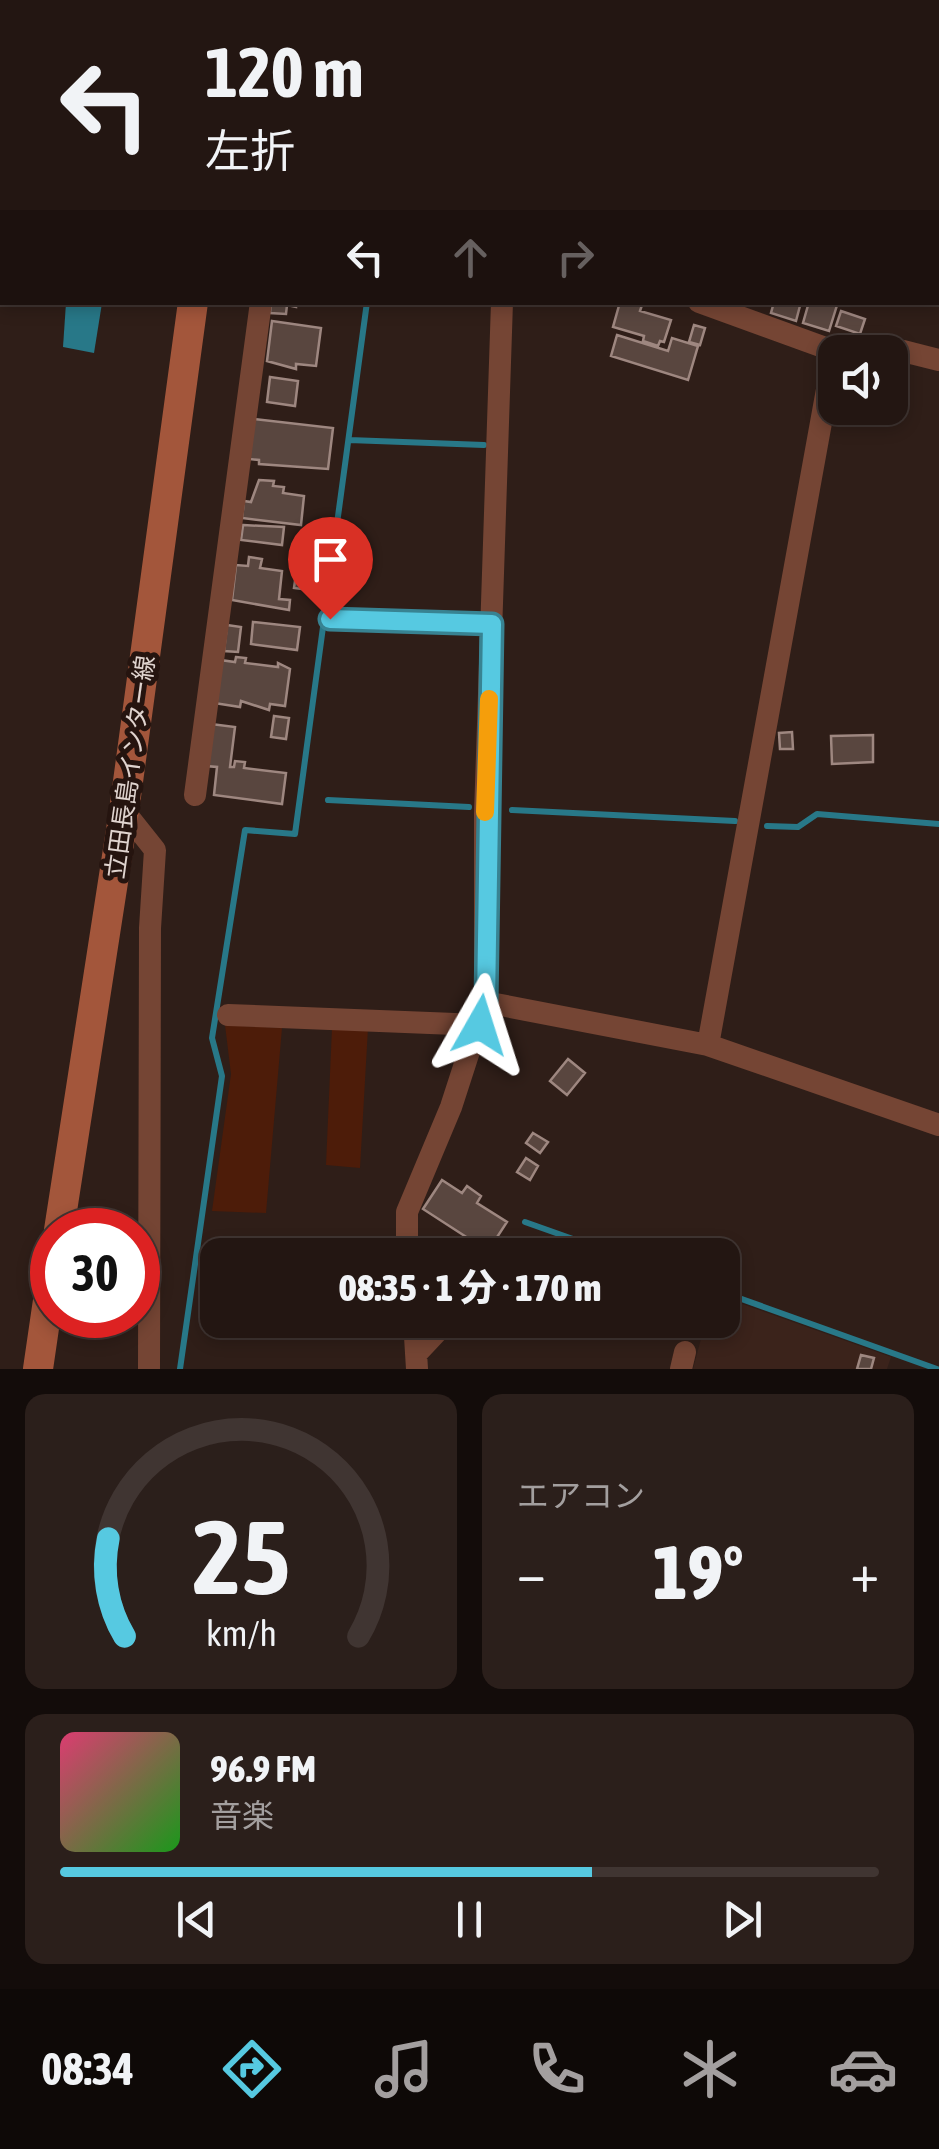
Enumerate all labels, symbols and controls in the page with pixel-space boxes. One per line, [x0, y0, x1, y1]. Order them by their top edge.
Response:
text: 120 m [205, 32, 364, 112]
icon: left [40, 40, 170, 170]
text: 左折 [205, 125, 295, 177]
icon: left [338, 230, 393, 285]
icon: ahead [443, 230, 498, 285]
icon: right [548, 230, 603, 285]
map controls [818, 335, 908, 425]
button: sound [818, 335, 908, 425]
pin [288, 517, 373, 620]
icon: arrive [303, 532, 358, 587]
street label: 立田長島インター線 [100, 654, 160, 880]
position arrow [428, 973, 532, 1077]
speed limit sign: 30 [30, 1208, 160, 1338]
text: 08:35 · 1 分 · 170 m [339, 1266, 601, 1309]
text: エアコン [517, 1477, 645, 1514]
text: 25 [192, 1497, 290, 1616]
text: 19° [652, 1529, 744, 1615]
text: − [517, 1541, 546, 1604]
text: + [850, 1541, 879, 1604]
text: km/h [206, 1613, 276, 1654]
text: 96.9 FM [210, 1747, 316, 1790]
text: 音楽 [210, 1797, 274, 1834]
icon: previous [169, 1892, 224, 1947]
icon: pause [442, 1892, 497, 1947]
icon: next [715, 1892, 770, 1947]
icon: directions [217, 2034, 287, 2104]
icon: music [369, 2034, 439, 2104]
icon: phone [522, 2034, 592, 2104]
icon: climate [675, 2034, 745, 2104]
icon: car [828, 2034, 898, 2104]
text: 08:34 [41, 2043, 134, 2095]

